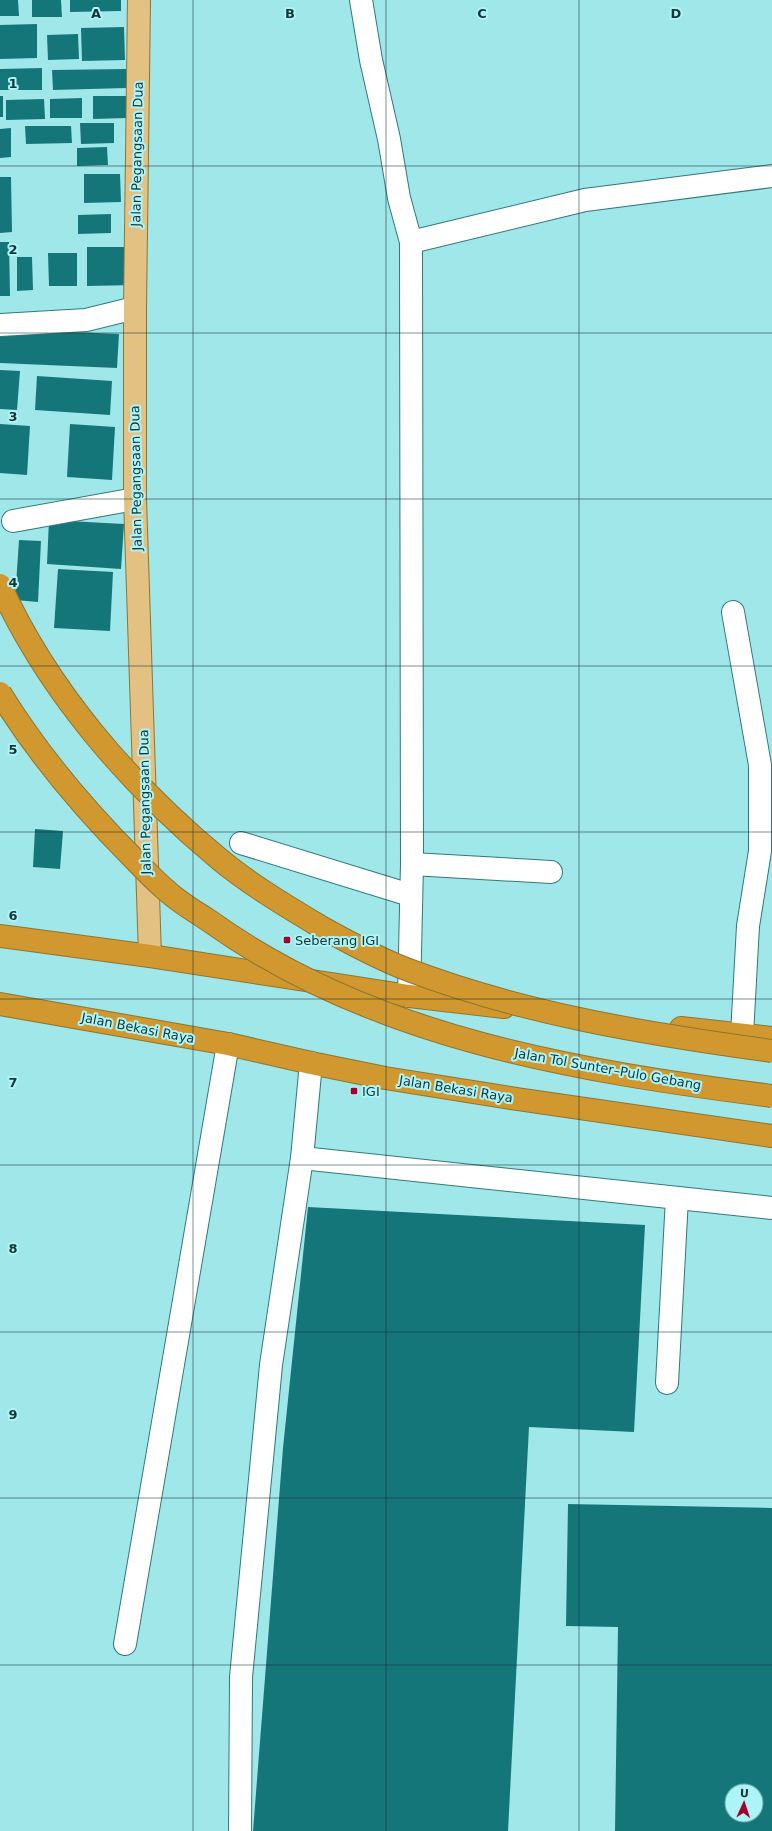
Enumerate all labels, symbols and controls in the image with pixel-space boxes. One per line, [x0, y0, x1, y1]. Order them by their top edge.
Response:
text: A [91, 6, 101, 21]
text: B [285, 6, 295, 21]
text: C [477, 6, 487, 21]
text: D [671, 6, 682, 21]
text: 1 [8, 76, 18, 91]
street label: Jalan Pegangsaan Dua [128, 81, 146, 228]
text: 2 [8, 242, 18, 257]
street label: Jalan Pegangsaan Dua [127, 405, 145, 552]
text: 3 [8, 409, 18, 424]
text: 4 [8, 575, 18, 590]
street label: Jalan Pegangsaan Dua [136, 729, 154, 876]
text: 5 [8, 742, 18, 757]
text: 6 [8, 908, 18, 923]
place label: Seberang IGI [295, 933, 379, 948]
marker: Seberang IGI [282, 935, 292, 945]
street label: Jalan Bekasi Raya [79, 1009, 196, 1046]
street label: Jalan Tol Sunter–Pulo Gebang [513, 1045, 702, 1093]
street label: Jalan Bekasi Raya [397, 1072, 514, 1105]
text: 7 [8, 1075, 18, 1090]
place label: IGI [362, 1084, 380, 1099]
marker: IGI [349, 1086, 359, 1096]
text: 8 [8, 1241, 18, 1256]
text: 9 [8, 1407, 18, 1422]
north arrow [724, 1783, 764, 1823]
text: U [740, 1787, 749, 1800]

